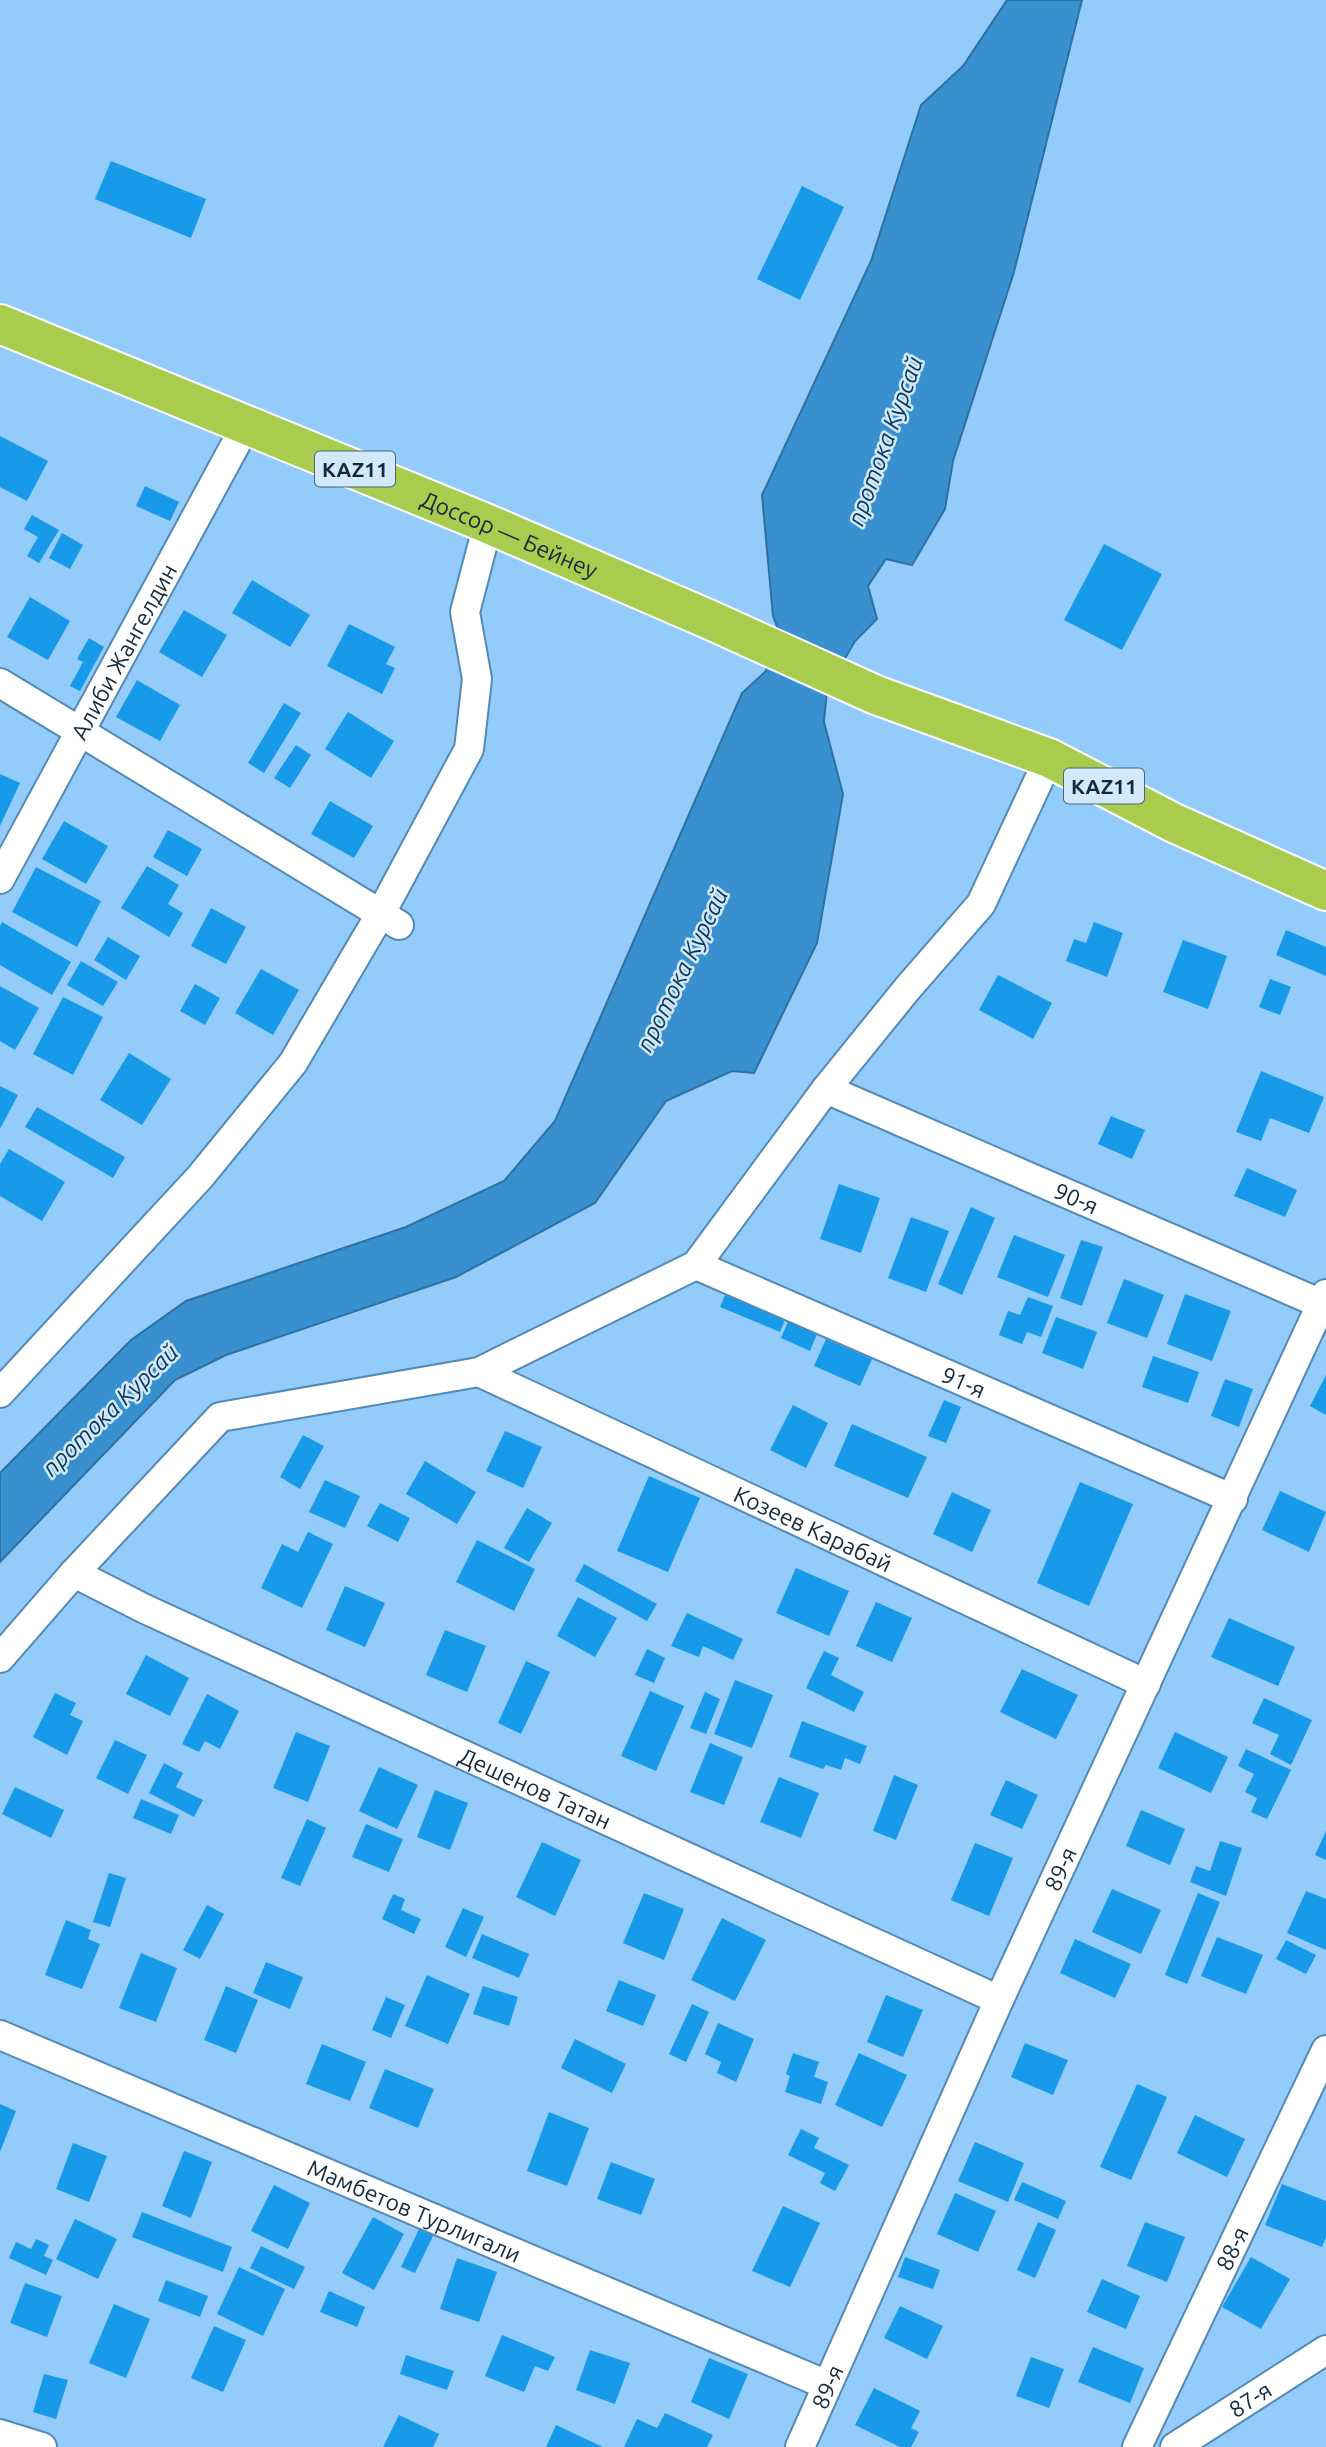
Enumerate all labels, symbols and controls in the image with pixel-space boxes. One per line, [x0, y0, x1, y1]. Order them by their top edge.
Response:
water label: протока Курсай [842, 353, 928, 529]
road number: KAZ11 [315, 452, 395, 486]
street label: Доссор — Бейнеу [418, 486, 601, 582]
street label: Алиби Жангелдин [66, 559, 181, 743]
road number: KAZ11 [1064, 768, 1144, 804]
water label: протока Курсай [631, 884, 733, 1056]
street label: 90-я [1051, 1177, 1102, 1218]
water label: протока Курсай [37, 1338, 183, 1482]
street label: 91-я [938, 1361, 989, 1402]
street label: Козеев Карабай [730, 1481, 896, 1576]
street label: Дешенов Татан [456, 1742, 615, 1833]
street label: 89-я [1039, 1843, 1081, 1894]
street label: Мамбетов Турлигали [304, 2154, 525, 2266]
street label: 88-я [1211, 2223, 1253, 2274]
street label: 89-я [806, 2361, 847, 2412]
street label: 87-я [1224, 2376, 1276, 2422]

